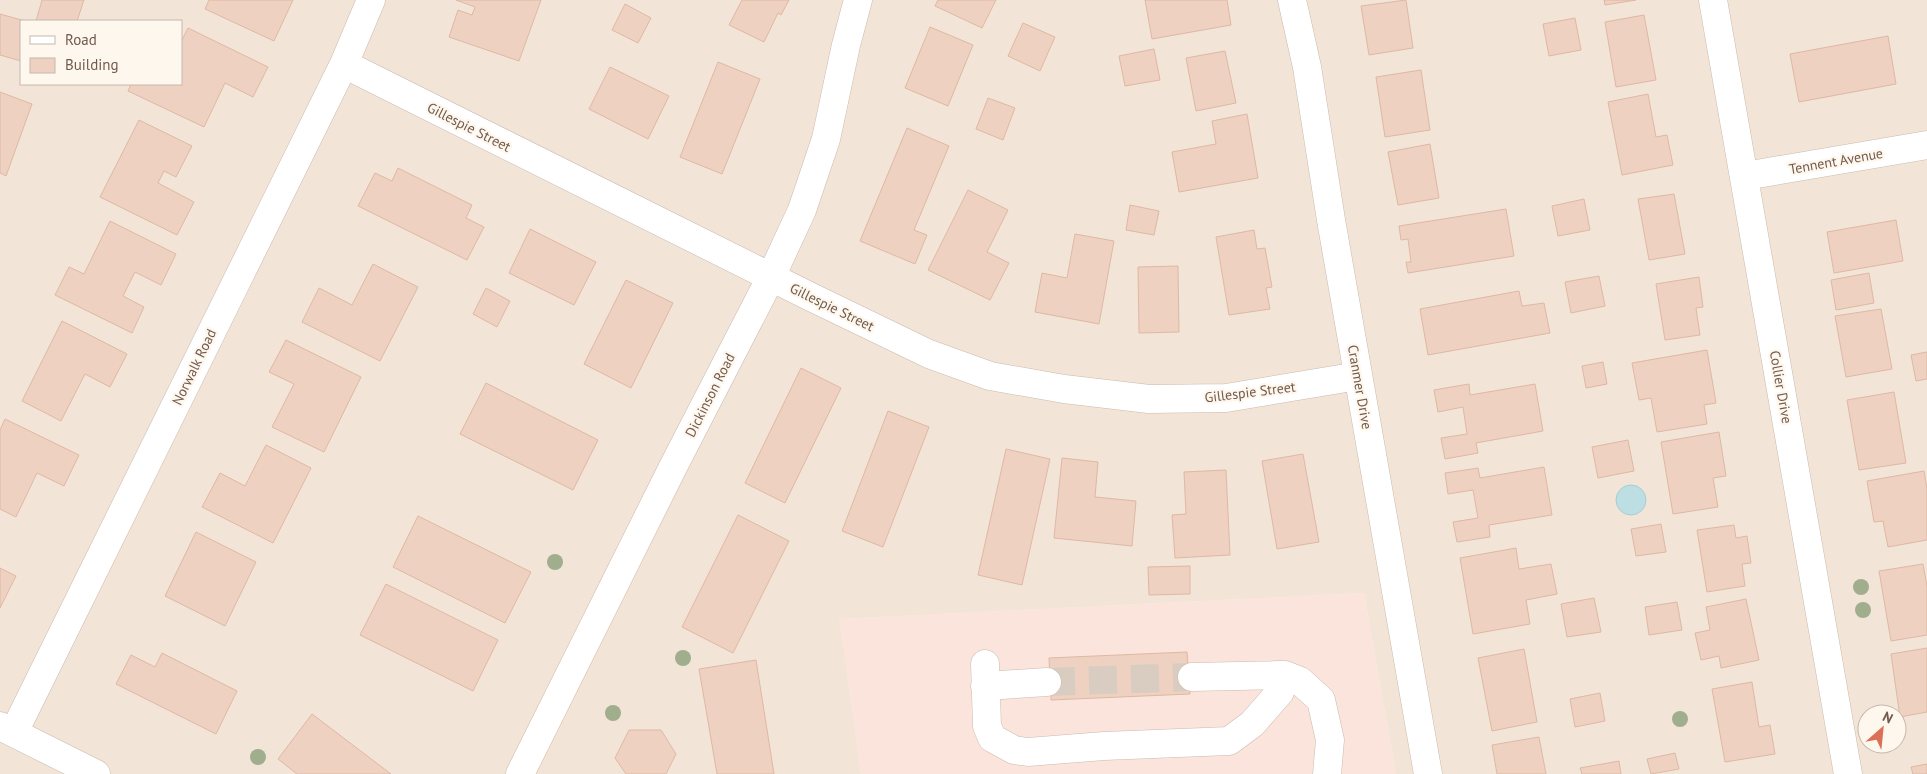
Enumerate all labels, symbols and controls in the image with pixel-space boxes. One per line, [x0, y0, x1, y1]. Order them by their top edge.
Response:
legend [20, 20, 182, 85]
text: Road [65, 30, 97, 49]
text: Building [65, 55, 119, 74]
street label: Gillespie Street [424, 98, 514, 156]
street label: Tennent Avenue [1788, 144, 1884, 178]
street label: Gillespie Street [787, 279, 877, 335]
street label: Norwalk Road [168, 326, 220, 408]
street label: Cranmer Drive [1344, 343, 1376, 431]
street label: Collier Drive [1766, 349, 1796, 425]
street label: Dickinson Road [681, 350, 739, 440]
street label: Gillespie Street [1204, 377, 1297, 407]
north arrow [1857, 704, 1907, 754]
text: N [1880, 707, 1896, 728]

